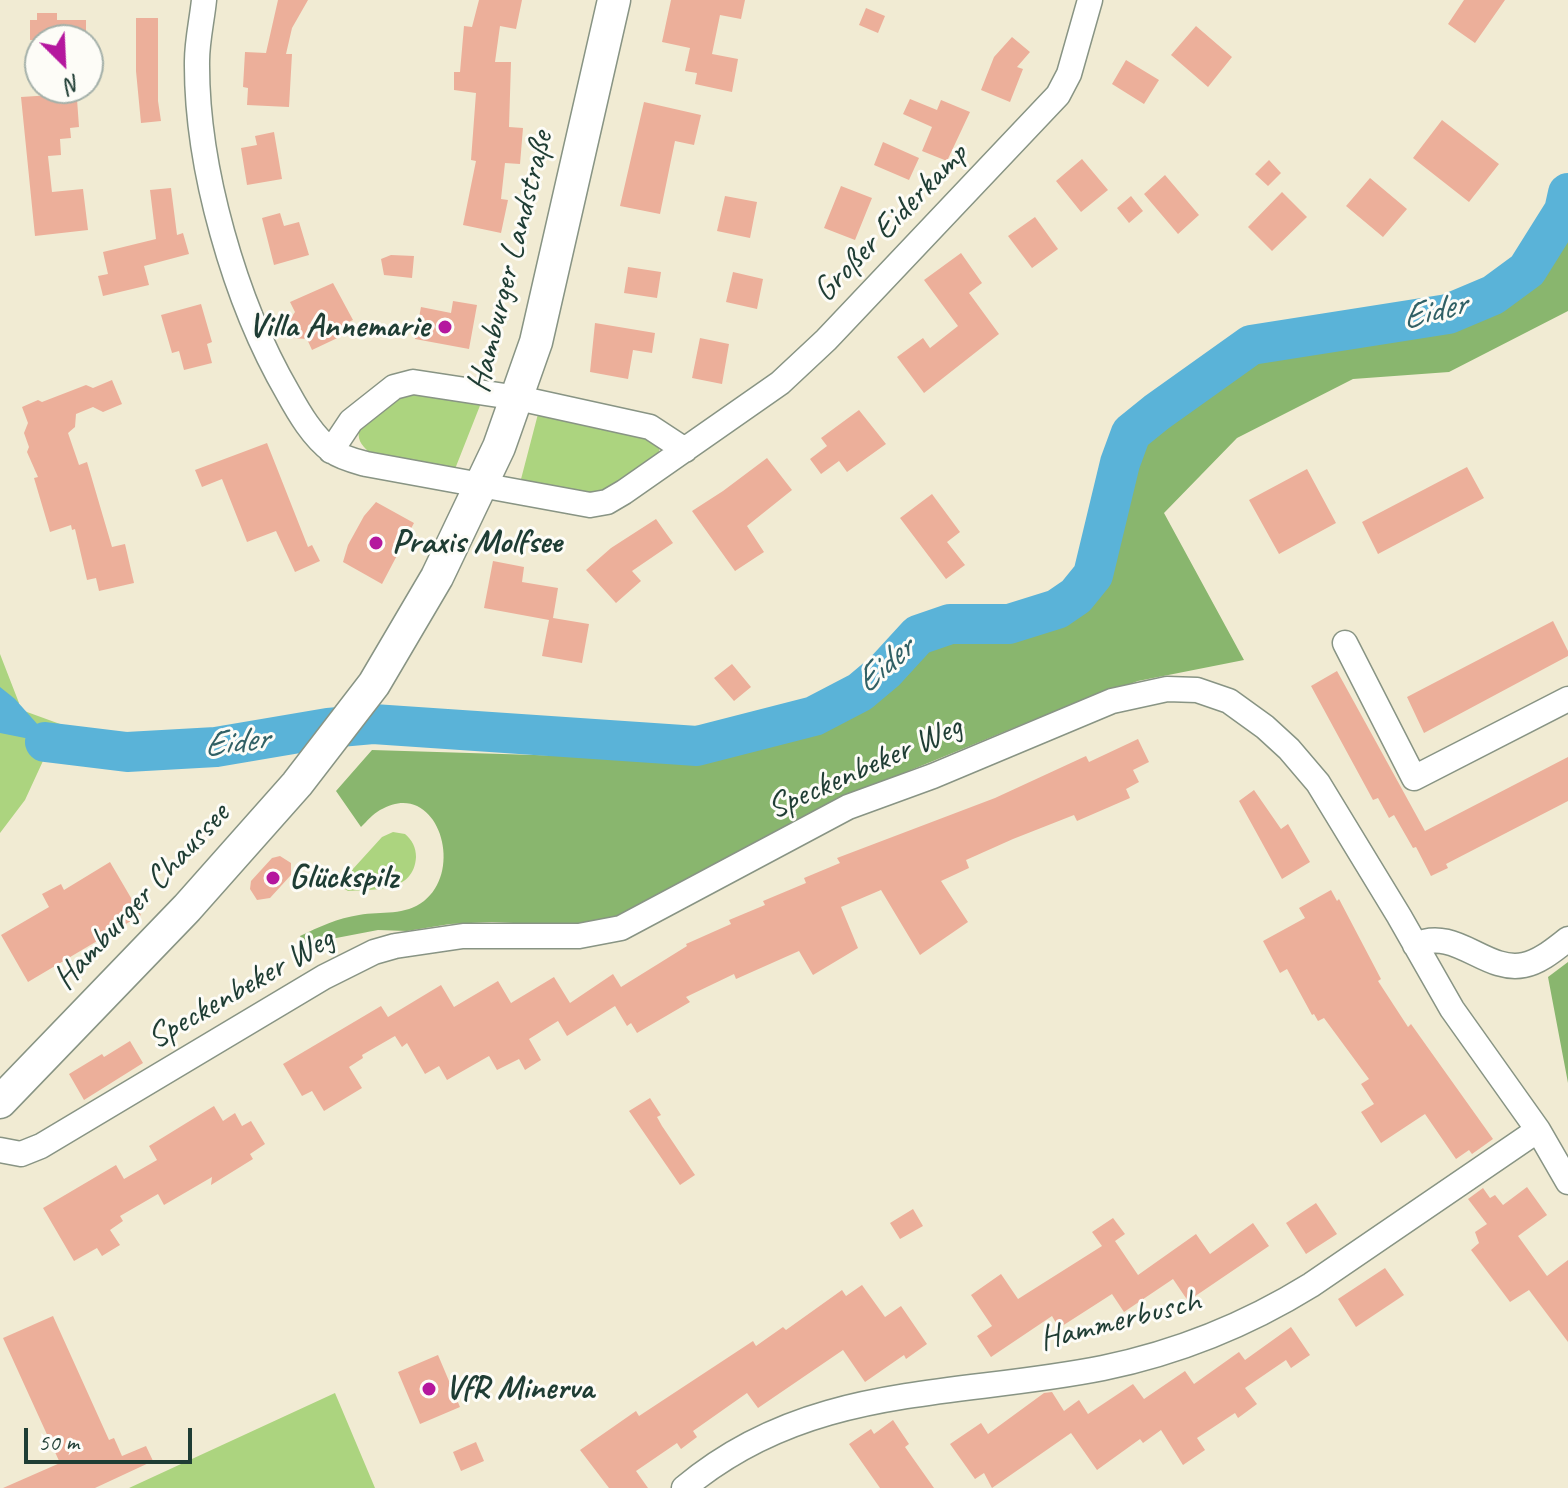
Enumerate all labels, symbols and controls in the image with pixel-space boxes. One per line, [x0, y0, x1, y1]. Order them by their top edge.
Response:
north arrow [24, 24, 104, 104]
text: N [61, 69, 85, 100]
street label: Hamburger Landstraße [459, 127, 563, 397]
street label: Großer Eiderkamp [805, 135, 977, 311]
water label: Eider [1397, 283, 1471, 341]
place label: Villa Annemarie [248, 307, 429, 347]
marker: Villa Annemarie [436, 318, 454, 336]
place label: Praxis Molfsee [392, 523, 562, 563]
marker: Praxis Molfsee [367, 534, 385, 552]
water label: Eider [846, 629, 924, 703]
street label: Speckenbeker Weg [761, 707, 969, 829]
water label: Eider [201, 718, 271, 768]
street label: Hamburger Chaussee [45, 795, 239, 999]
place label: Glückspilz [289, 858, 398, 898]
marker: Glückspilz [264, 869, 282, 887]
street label: Speckenbeker Weg [140, 919, 342, 1059]
street label: Hammerbusch [1035, 1281, 1205, 1361]
place label: VfR Minerva [445, 1369, 594, 1409]
marker: VfR Minerva [420, 1380, 438, 1398]
scale bar [28, 1412, 196, 1462]
text: 50 m [38, 1427, 79, 1457]

